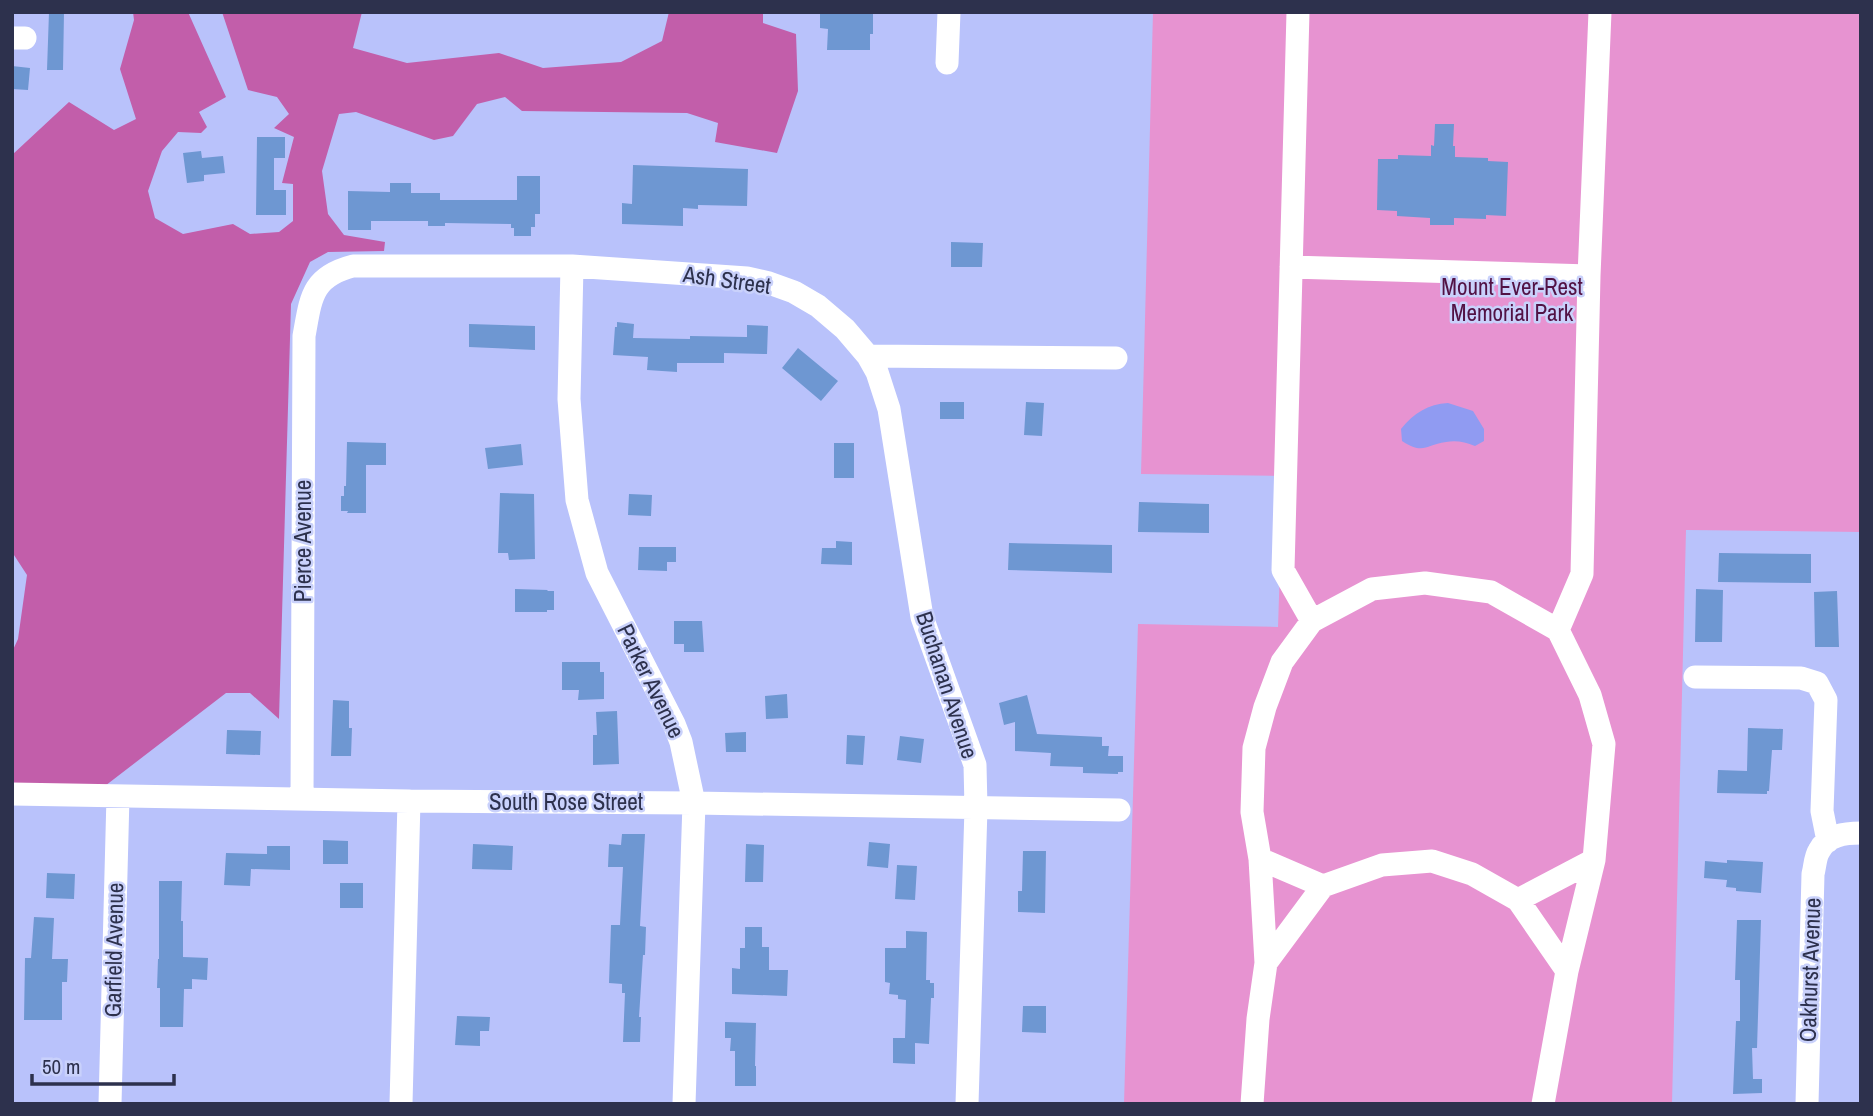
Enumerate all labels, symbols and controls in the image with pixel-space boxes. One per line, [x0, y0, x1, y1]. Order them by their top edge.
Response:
street label: Ash Street [680, 258, 773, 301]
park label: Mount Ever-Rest Memorial Park [1441, 271, 1583, 328]
street label: Pierce Avenue [287, 480, 318, 602]
street label: Buchanan Avenue [909, 607, 986, 762]
street label: Parker Avenue [610, 619, 692, 743]
street label: South Rose Street [489, 786, 643, 817]
street label: Garfield Avenue [97, 882, 130, 1018]
street label: Oakhurst Avenue [1791, 897, 1828, 1043]
scale bar [32, 1042, 173, 1086]
text: 50 m [42, 1052, 80, 1081]

